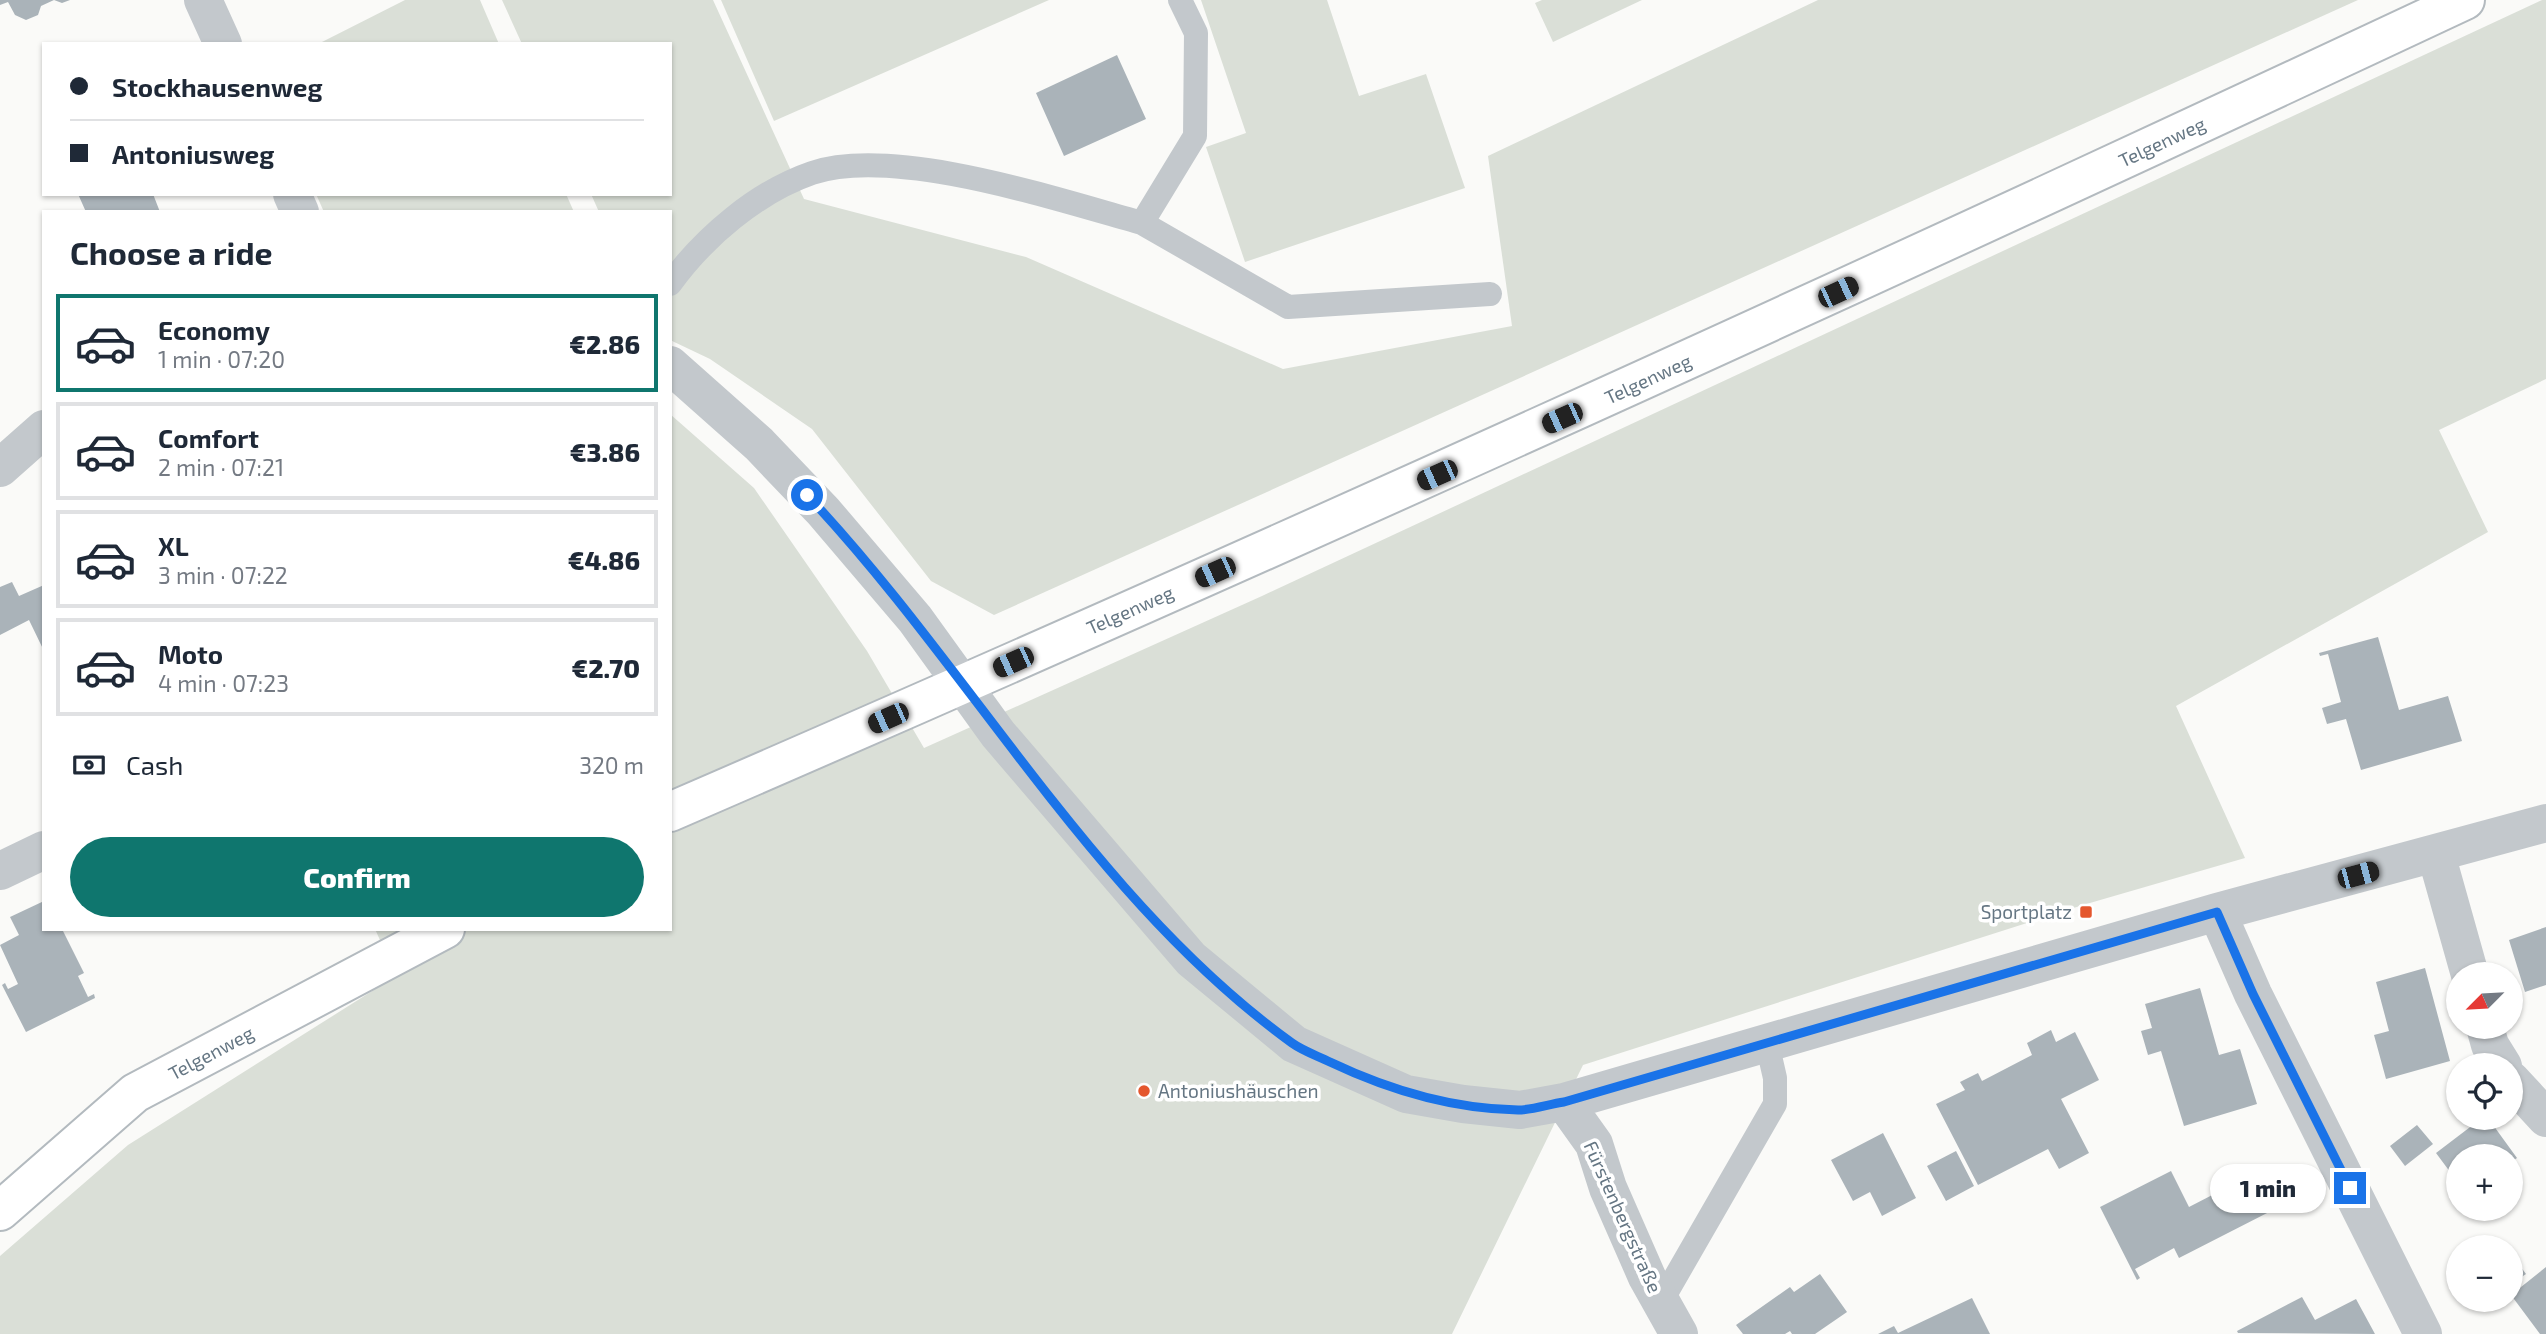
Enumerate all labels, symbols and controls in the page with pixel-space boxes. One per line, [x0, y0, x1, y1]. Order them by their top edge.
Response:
text: Stockhausenweg [112, 71, 323, 102]
street label: Telgenweg [2115, 111, 2209, 172]
text: Antoniusweg [112, 138, 274, 169]
text: Choose a ride [70, 233, 273, 271]
car [1815, 274, 1862, 310]
icon: car [74, 312, 137, 375]
text: Economy [158, 314, 270, 345]
text: €2.86 [569, 328, 640, 359]
text: 1 min · 07:20 [158, 345, 285, 373]
street label: Telgenweg [1601, 348, 1695, 409]
car [1539, 400, 1586, 436]
icon: car [74, 420, 137, 483]
text: Comfort [158, 422, 259, 453]
text: €3.86 [570, 436, 640, 467]
text: 2 min · 07:21 [158, 453, 284, 481]
car [1414, 457, 1461, 493]
route start [791, 479, 823, 511]
icon: car [74, 528, 137, 591]
text: XL [158, 530, 189, 561]
text: €4.86 [568, 544, 640, 575]
car [1192, 554, 1239, 590]
text: 3 min · 07:22 [158, 561, 288, 589]
street label: Telgenweg [1083, 580, 1177, 639]
icon: car [74, 636, 137, 699]
text: Moto [158, 638, 223, 669]
car [990, 644, 1037, 680]
text: €2.70 [571, 652, 640, 683]
text: 4 min · 07:23 [158, 669, 289, 697]
car [865, 700, 912, 736]
icon: cash [70, 746, 108, 784]
text: Cash [126, 749, 183, 780]
text: 320 m [579, 751, 644, 779]
button: Confirm [70, 837, 644, 917]
car [2335, 859, 2382, 891]
place label: Sportplatz [1981, 900, 2072, 923]
marker: Sportplatz [2078, 904, 2094, 920]
north arrow [2446, 962, 2524, 1040]
map controls [2446, 962, 2523, 1312]
street label: Telgenweg [164, 1020, 258, 1085]
button: locate [2446, 1053, 2523, 1130]
place label: Antoniushäuschen [1158, 1079, 1319, 1102]
marker: Antoniushäuschen [1136, 1083, 1152, 1099]
street label: Fürstenbergstraße [1580, 1137, 1667, 1296]
button: + [2446, 1144, 2523, 1221]
callout: 1 min [2210, 1164, 2326, 1212]
route end [2334, 1172, 2366, 1204]
text: 1 min [2240, 1174, 2296, 1202]
button: − [2446, 1235, 2523, 1312]

